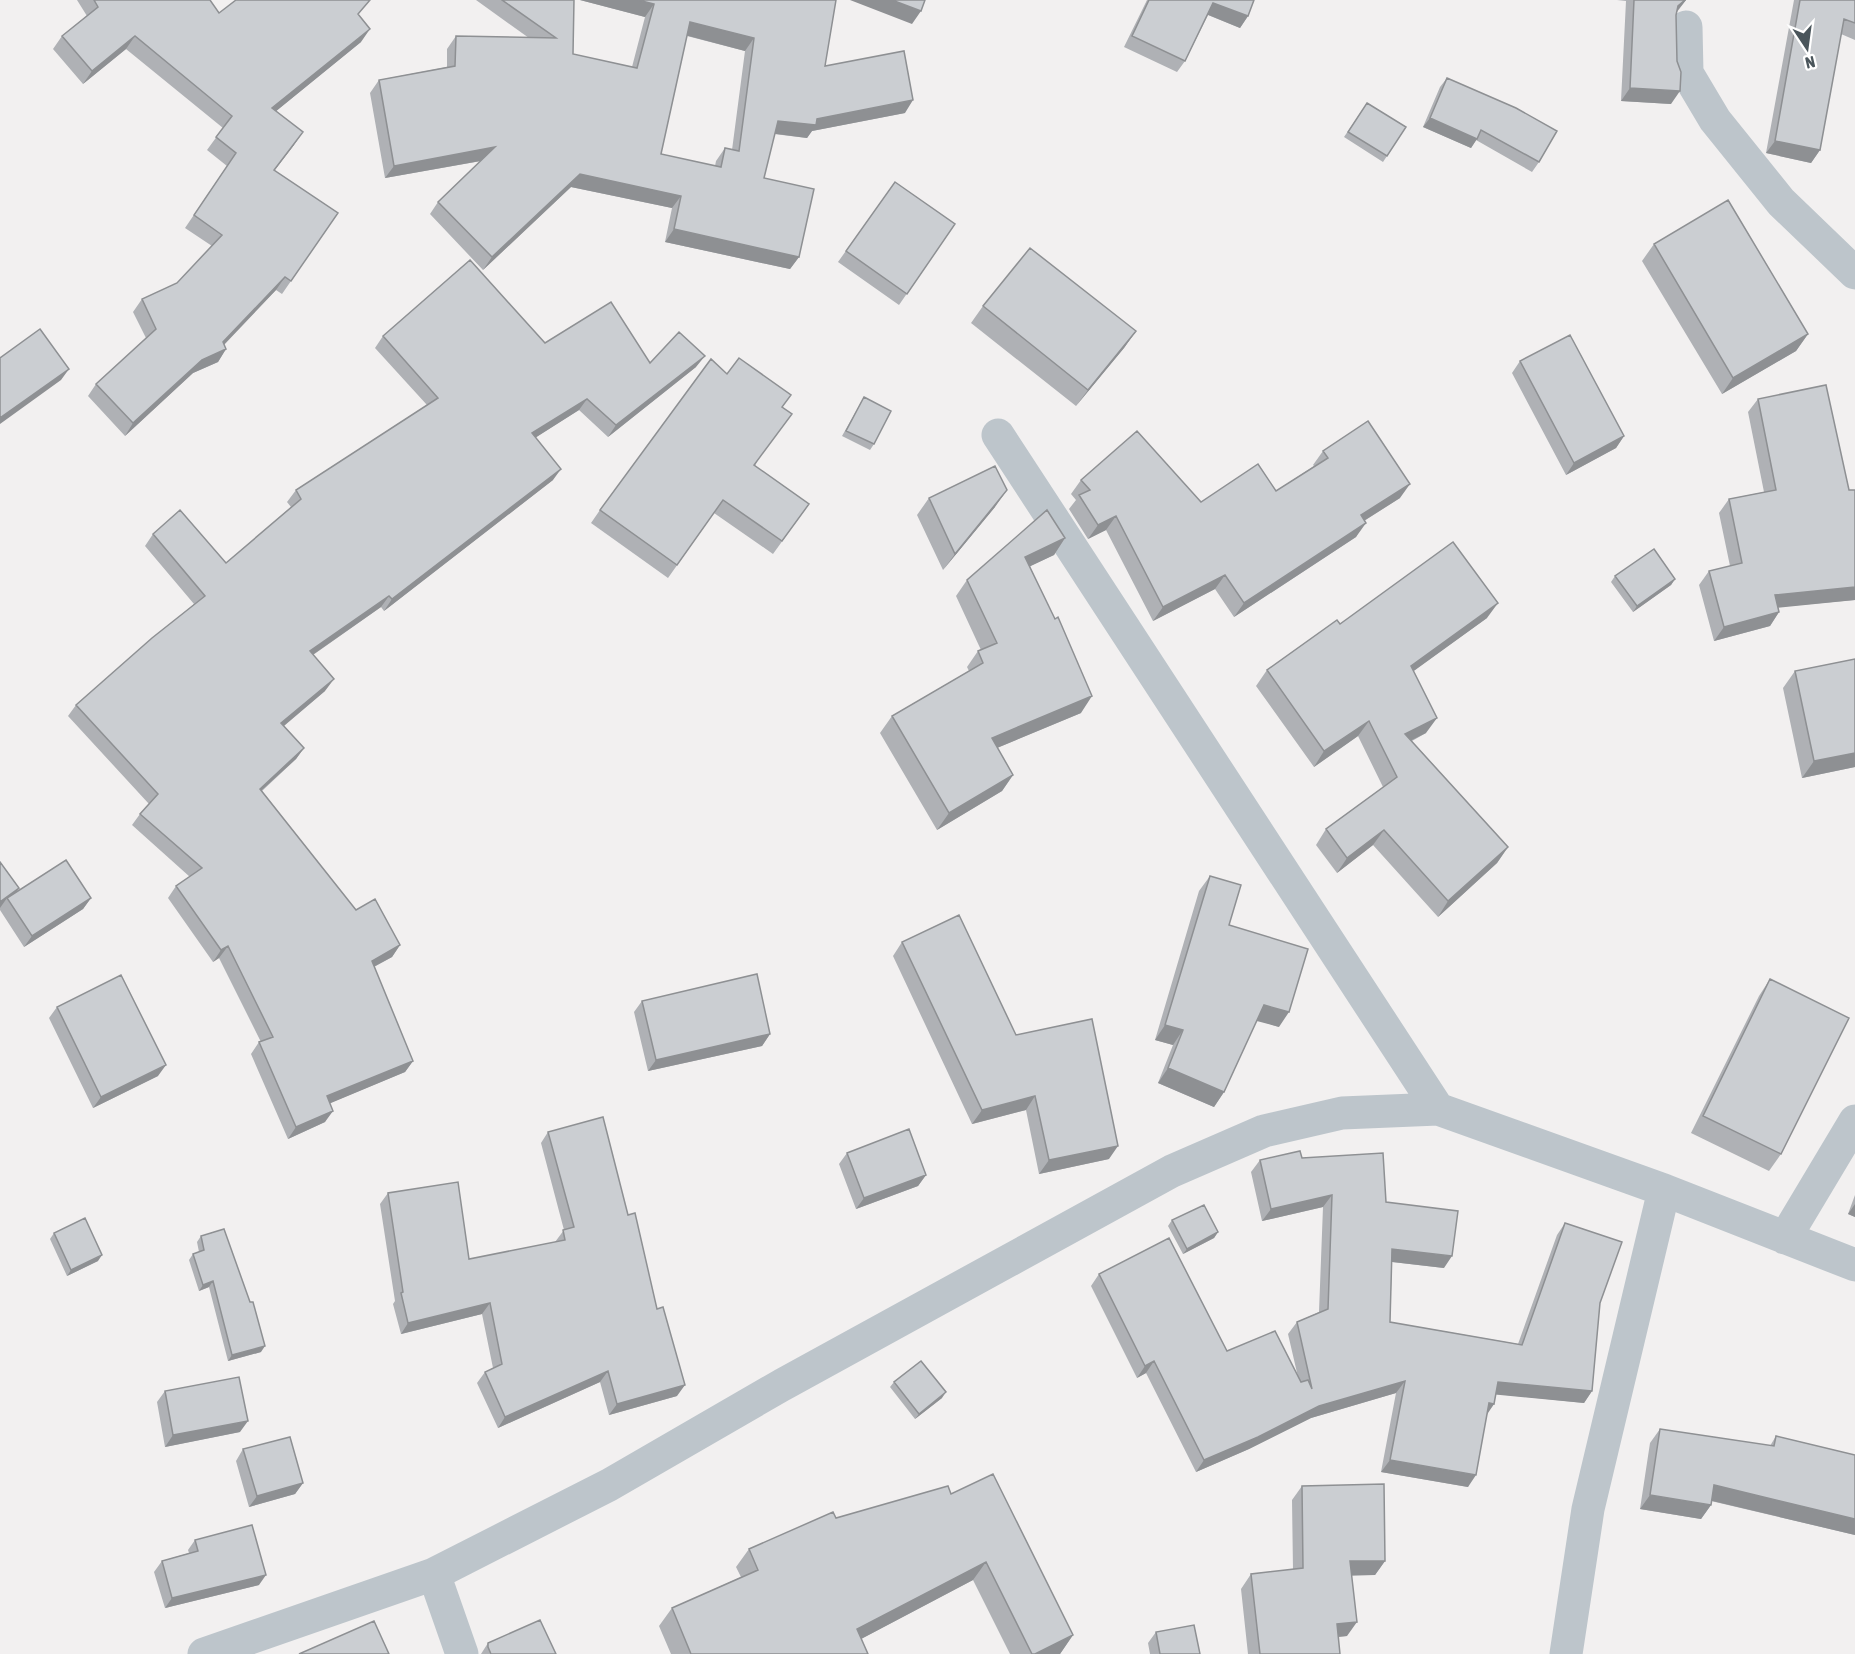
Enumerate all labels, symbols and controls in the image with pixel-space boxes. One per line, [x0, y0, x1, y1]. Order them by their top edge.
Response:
north arrow [1777, 18, 1837, 78]
text: N [1804, 53, 1817, 72]

